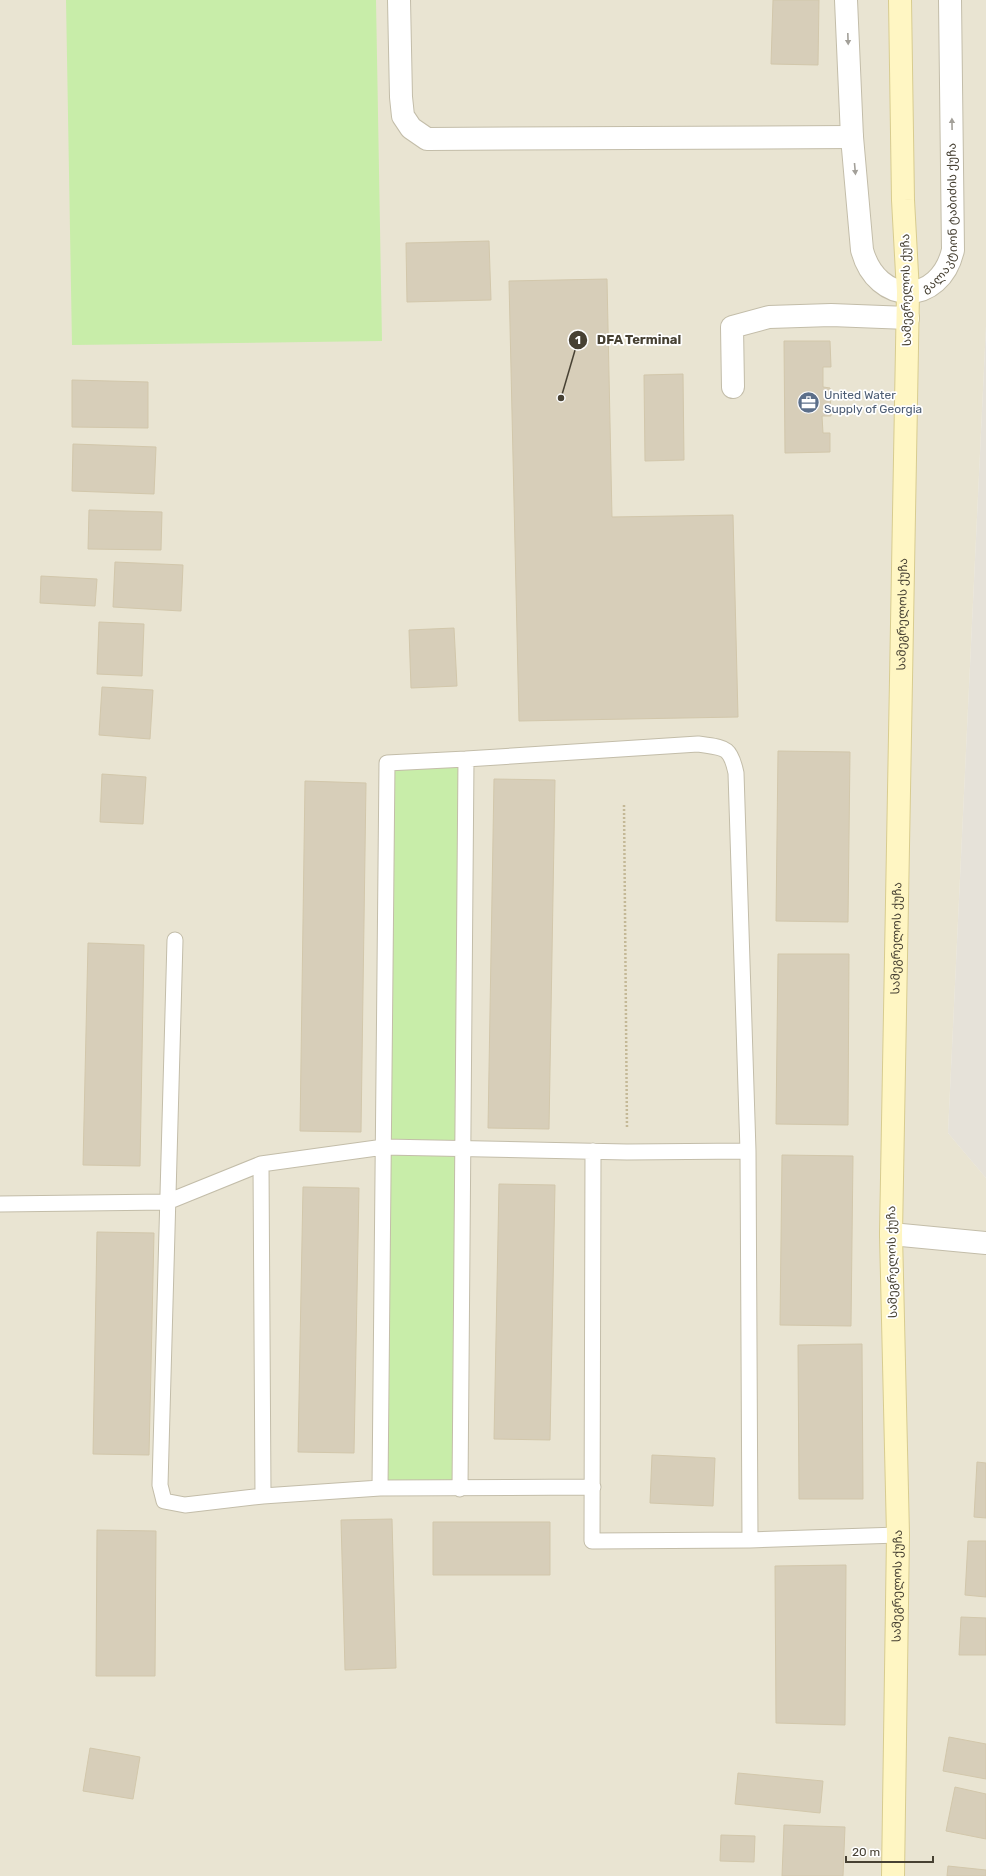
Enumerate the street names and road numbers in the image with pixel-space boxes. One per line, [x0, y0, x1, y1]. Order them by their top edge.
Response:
street label: გალაკტიონ ტაბიძის ქუჩა [920, 143, 960, 296]
street label: სამეგრელოს ქუჩა [898, 234, 915, 346]
street label: სამეგრელოს ქუჩა [894, 558, 910, 671]
street label: სამეგრელოს ქუჩა [888, 882, 904, 995]
street label: სამეგრელოს ქუჩა [884, 1206, 901, 1318]
street label: სამეგრელოს ქუჩა [889, 1530, 905, 1642]

